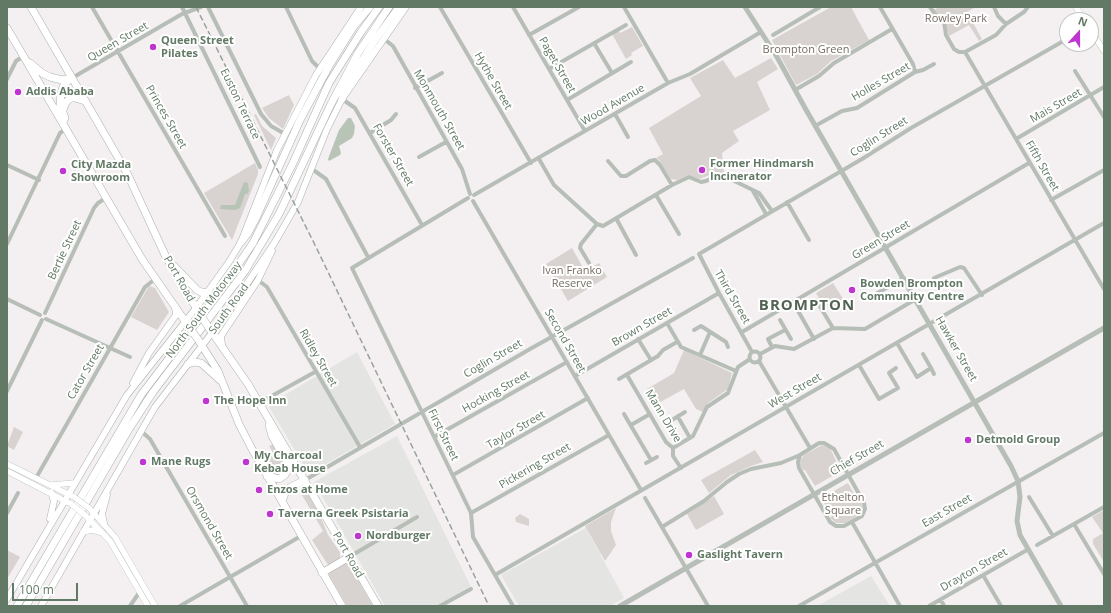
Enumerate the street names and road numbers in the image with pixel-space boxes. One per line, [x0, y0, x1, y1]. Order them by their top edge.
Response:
street label: Queen Street [85, 19, 151, 65]
street label: Paget Street [536, 35, 578, 95]
street label: Hythe Street [471, 50, 515, 112]
street label: Holles Street [849, 60, 913, 104]
street label: Euston Terrace [217, 66, 263, 142]
street label: Monmouth Street [411, 67, 467, 153]
street label: Wood Avenue [579, 81, 647, 129]
street label: Princes Street [143, 83, 189, 151]
street label: Mais Street [1028, 86, 1084, 126]
street label: Coglin Street [848, 114, 910, 160]
street label: Forster Street [370, 121, 416, 189]
street label: Fifth Street [1022, 138, 1062, 194]
street label: Bertie Street [45, 218, 85, 282]
street label: Green Street [850, 218, 912, 262]
street label: Port Road [161, 254, 197, 304]
street label: North South Motorway [163, 259, 245, 361]
street label: Third Street [711, 268, 753, 326]
street label: South Road [206, 281, 252, 337]
street label: Brown Street [610, 305, 674, 349]
street label: Second Street [541, 307, 589, 375]
street label: Hawker Street [932, 314, 980, 384]
street label: Ridley Street [296, 327, 340, 389]
street label: Coglin Street [461, 337, 525, 381]
street label: Cator Street [65, 342, 107, 402]
street label: Hocking Street [460, 368, 532, 416]
street label: West Street [766, 371, 824, 411]
street label: Mann Drive [642, 387, 684, 445]
street label: First Street [425, 407, 461, 463]
street label: Taylor Street [484, 408, 548, 452]
street label: Chief Street [828, 437, 886, 479]
street label: Pickering Street [497, 440, 573, 492]
street label: Orsmond Street [183, 484, 235, 562]
street label: East Street [920, 492, 974, 530]
street label: Port Road [330, 530, 366, 580]
street label: Drayton Street [938, 546, 1010, 594]

